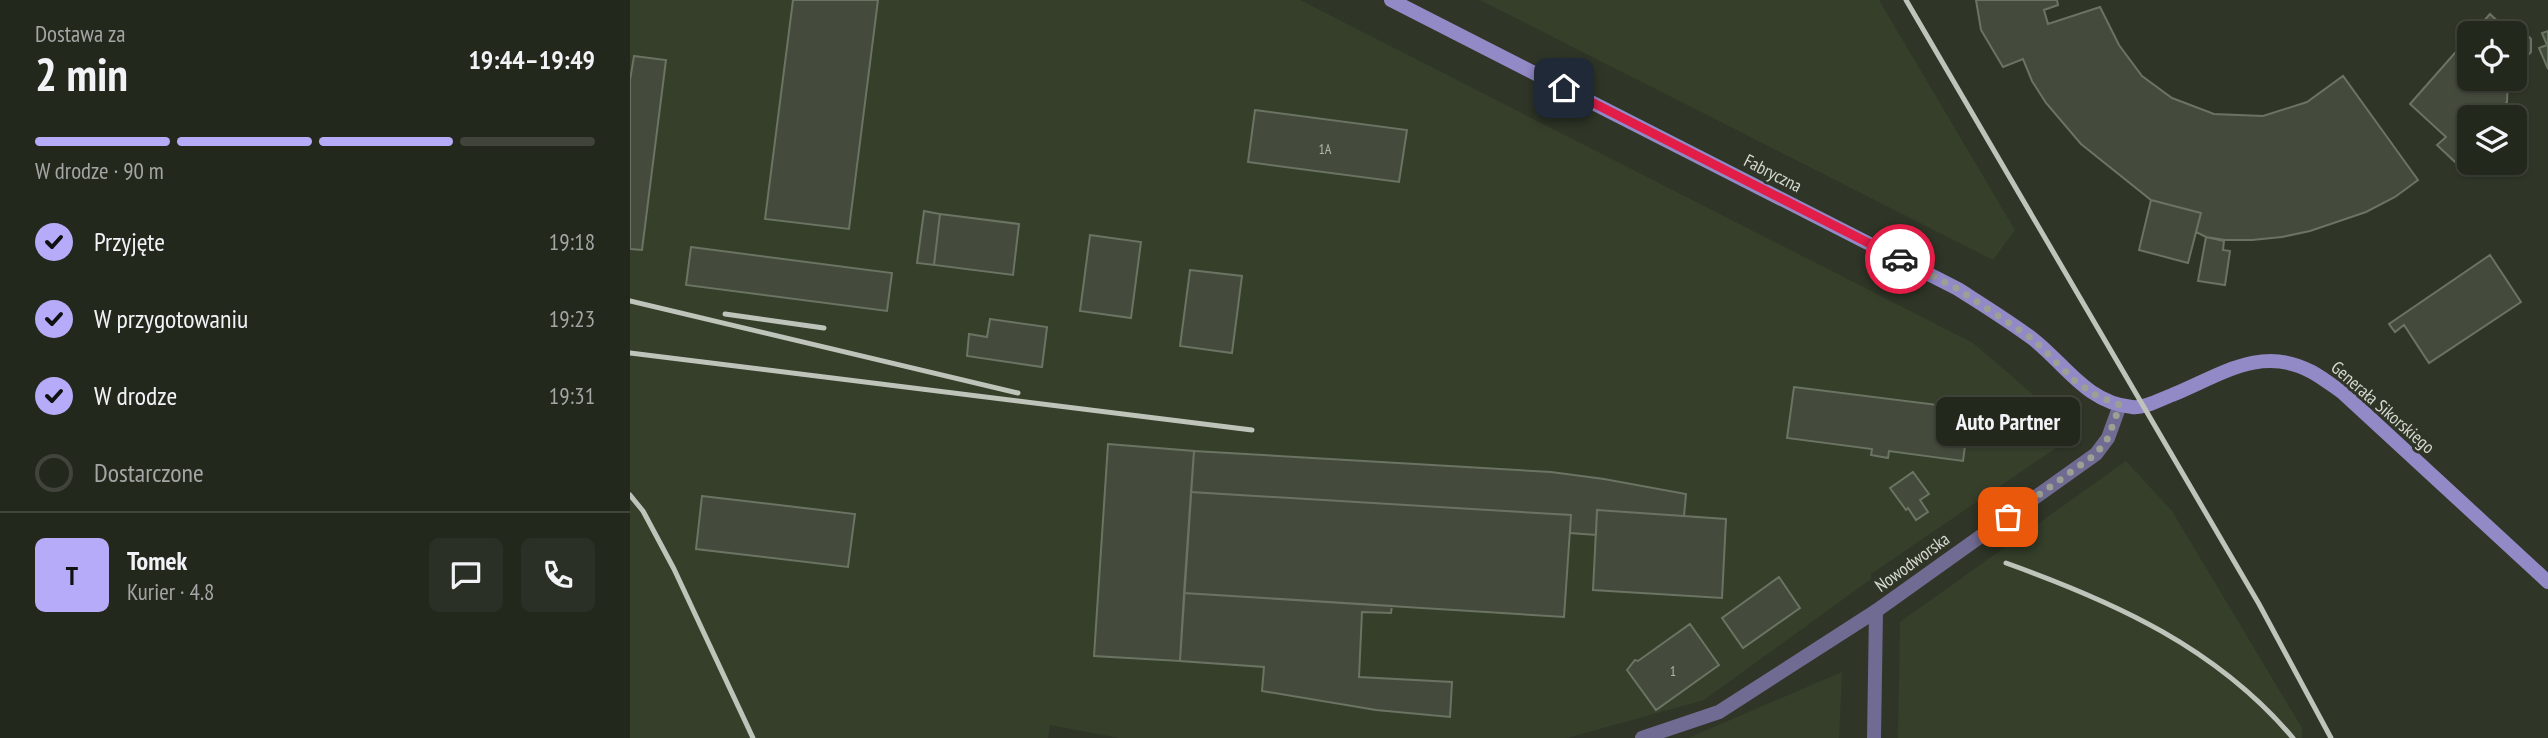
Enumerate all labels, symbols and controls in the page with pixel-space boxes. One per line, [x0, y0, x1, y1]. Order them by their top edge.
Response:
text: Dostawa za [35, 19, 125, 48]
map controls [2457, 21, 2527, 175]
button: locate [2457, 21, 2527, 91]
text: 19:44–19:49 [468, 43, 595, 76]
text: 2 min [35, 44, 128, 104]
pin [1534, 58, 1594, 118]
icon: home [1545, 69, 1583, 107]
button: layers [2457, 105, 2527, 175]
house number: 1A [1319, 140, 1332, 158]
street label: Fabryczna [1740, 149, 1806, 197]
text: W drodze · 90 m [35, 156, 164, 185]
icon: check [35, 223, 73, 261]
courier [1865, 224, 1935, 294]
text: Przyjęte [94, 225, 165, 258]
text: 19:18 [549, 227, 595, 256]
icon: car [1881, 240, 1919, 278]
icon: check [35, 300, 73, 338]
text: W przygotowaniu [94, 302, 248, 335]
text: 19:23 [549, 304, 595, 333]
street label: Generała Sikorskiego [2326, 356, 2440, 458]
icon: check [35, 377, 73, 415]
text: W drodze [94, 379, 177, 412]
text: 19:31 [549, 381, 595, 410]
callout: Auto Partner [1936, 398, 2080, 447]
text: Auto Partner [1956, 407, 2060, 436]
text: Dostarczone [94, 456, 204, 489]
pin [1978, 487, 2038, 547]
icon: bag [1989, 498, 2027, 536]
street label: Nowodworska [1870, 527, 1954, 597]
button: chat [429, 538, 503, 612]
button: phone [521, 538, 595, 612]
text: Tomek [127, 544, 187, 577]
text: T [66, 559, 78, 592]
text: Kurier · 4.8 [127, 577, 214, 606]
house number: 1 [1670, 662, 1676, 680]

